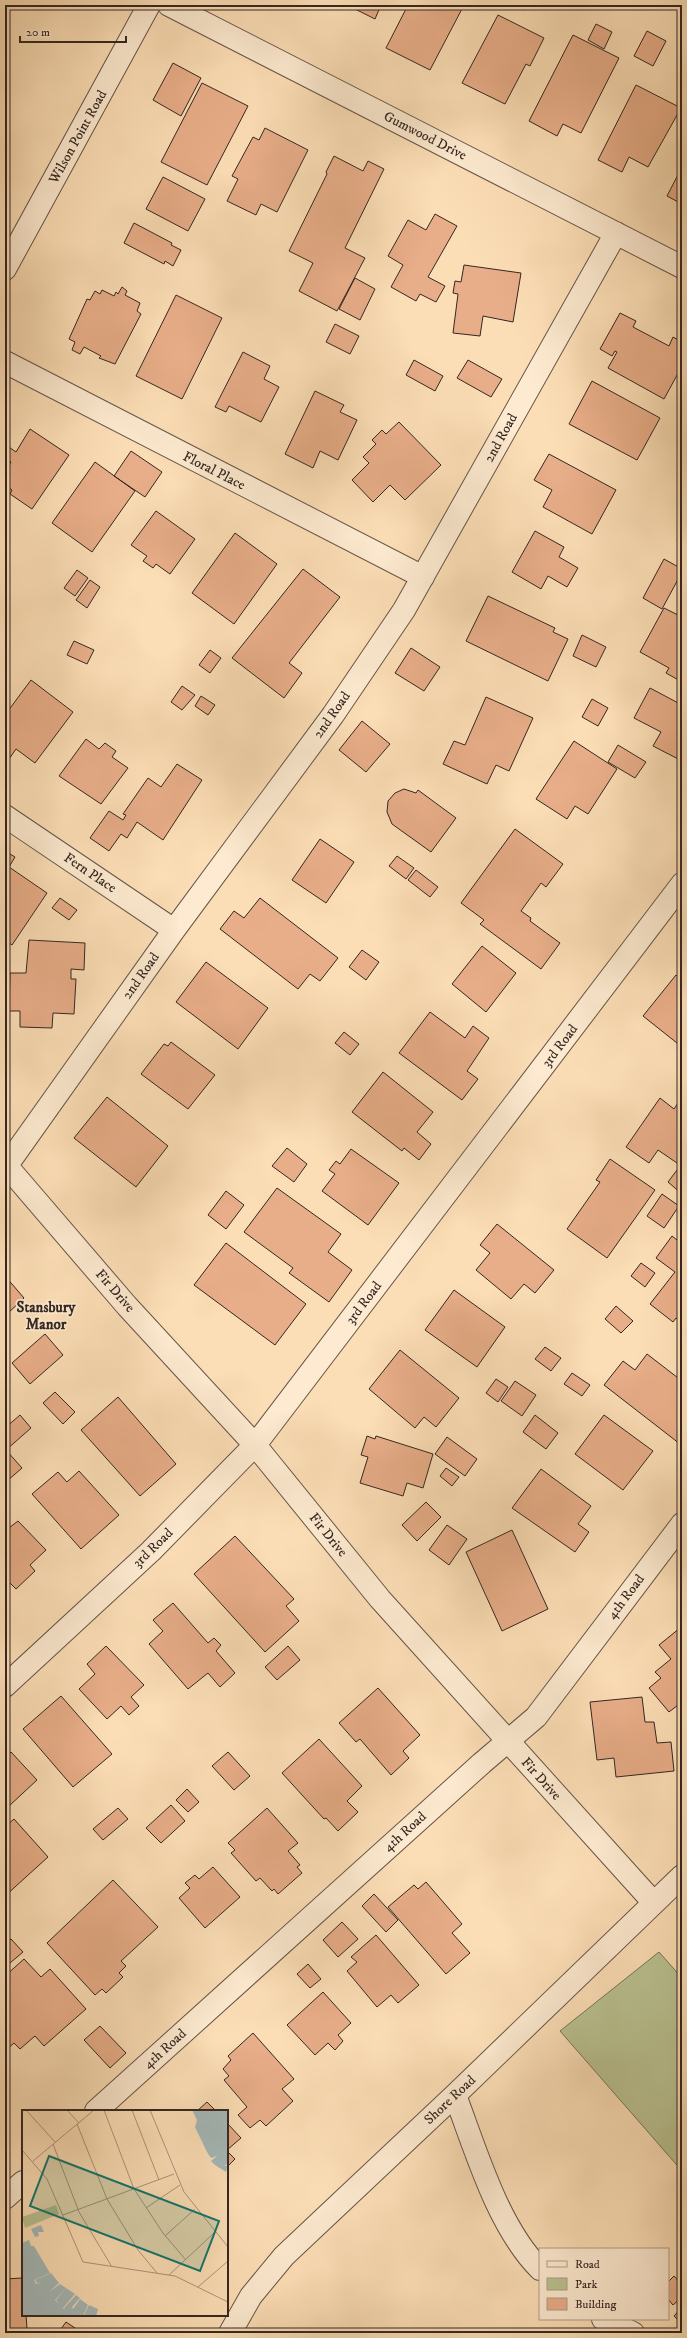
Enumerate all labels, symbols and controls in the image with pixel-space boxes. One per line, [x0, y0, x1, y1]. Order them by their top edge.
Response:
scale bar [20, 18, 126, 44]
text: 20 m [26, 25, 50, 40]
street label: Wilson Point Road [44, 87, 111, 188]
street label: Gumwood Drive [380, 107, 470, 165]
street label: 2nd Road [480, 410, 522, 466]
street label: Floral Place [180, 448, 249, 495]
street label: 2nd Road [309, 688, 355, 742]
street label: Fern Place [60, 849, 120, 897]
street label: 2nd Road [118, 949, 164, 1003]
street label: 3rd Road [538, 1021, 582, 1071]
street label: Fir Drive [91, 1266, 139, 1317]
street label: 3rd Road [342, 1278, 386, 1328]
district label: Stansbury Manor [17, 1298, 76, 1334]
street label: Fir Drive [305, 1509, 351, 1561]
street label: 3rd Road [129, 1524, 177, 1572]
street label: 4th Road [603, 1571, 649, 1623]
street label: Fir Drive [517, 1754, 565, 1804]
street label: 4th Road [380, 1808, 430, 1856]
street label: 4th Road [140, 2025, 190, 2073]
street label: Shore Road [420, 2071, 480, 2129]
inset map [22, 2110, 228, 2316]
legend [539, 2248, 669, 2320]
text: Road [575, 2257, 600, 2272]
text: Park [575, 2277, 597, 2292]
text: Building [575, 2297, 616, 2312]

